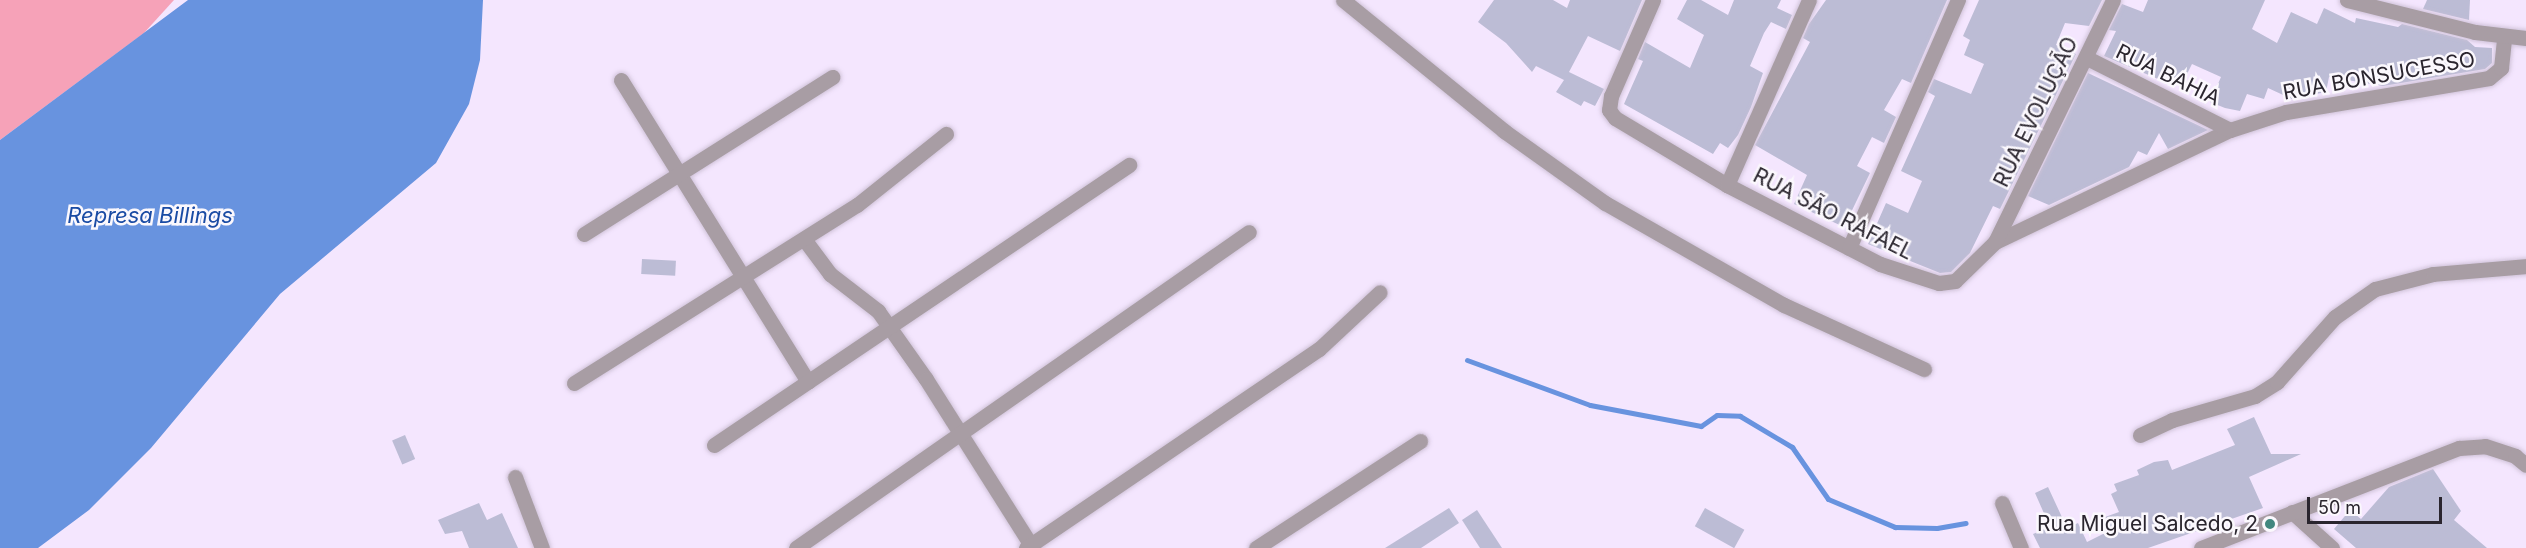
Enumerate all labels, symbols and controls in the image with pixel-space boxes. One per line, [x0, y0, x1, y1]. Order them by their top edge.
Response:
street label: RUA EVOLUÇÃO [1989, 33, 2083, 191]
street label: RUA BAHIA [2112, 39, 2224, 111]
street label: RUA BONSUCESSO [2281, 47, 2477, 105]
street label: RUA SÃO RAFAEL [1749, 163, 1917, 265]
water label: Represa Billings [67, 203, 233, 229]
scale bar [2310, 485, 2445, 523]
text: 50 m [2318, 497, 2361, 518]
place label: Rua Miguel Salcedo, 2 [2037, 511, 2258, 537]
marker: Rua Miguel Salcedo, 2 [2263, 517, 2277, 531]

